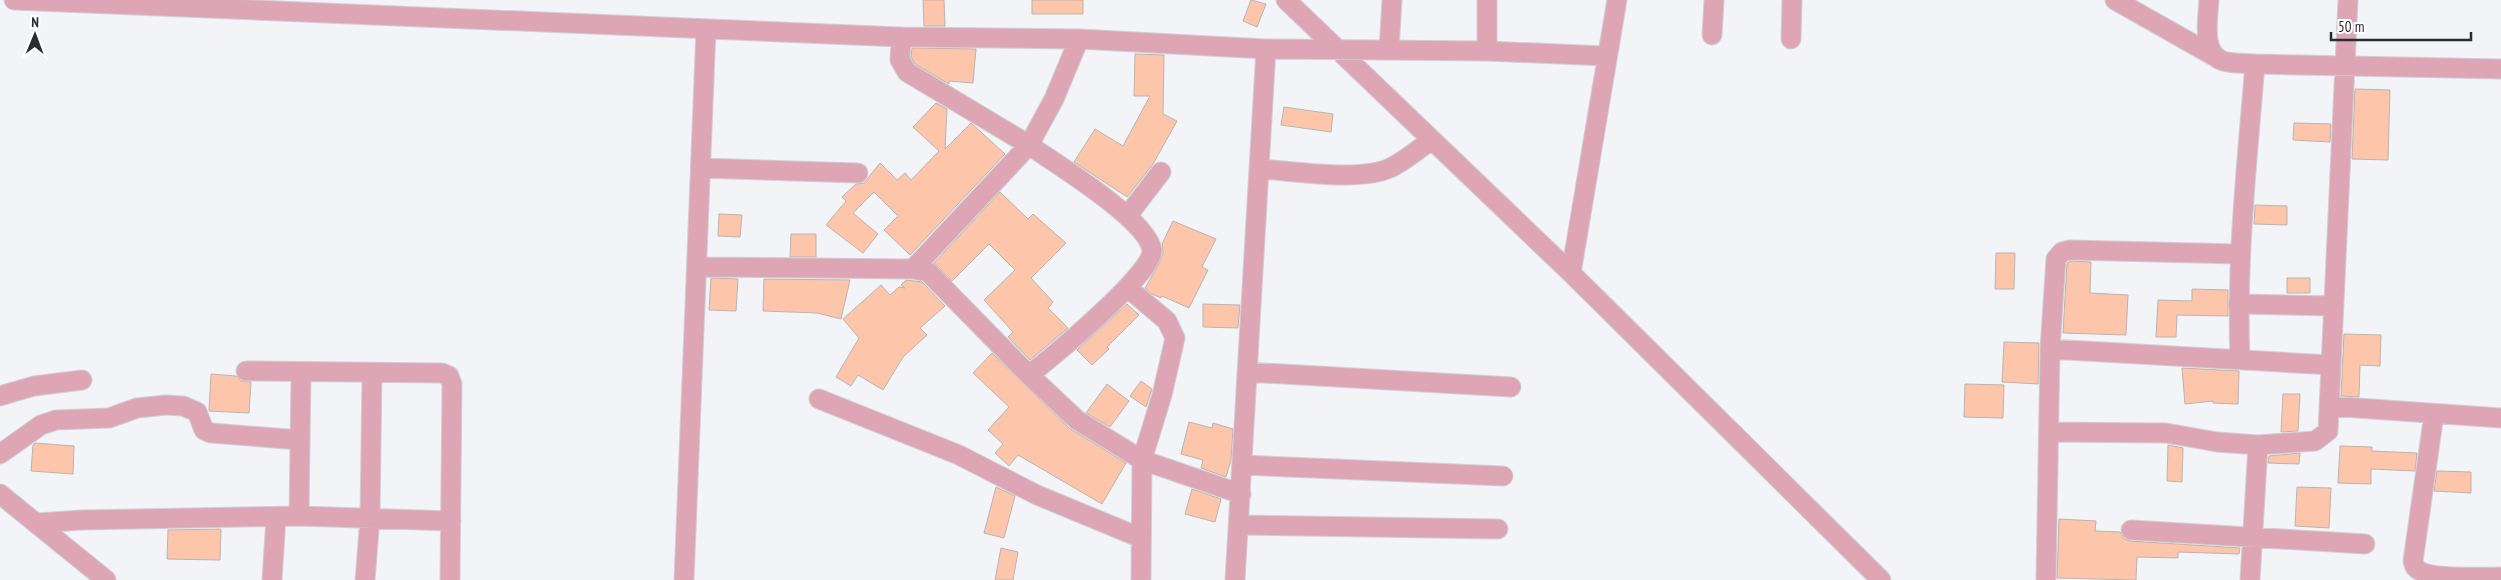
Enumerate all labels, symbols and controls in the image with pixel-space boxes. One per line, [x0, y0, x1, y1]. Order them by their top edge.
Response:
north arrow [10, 10, 60, 60]
scale bar [2331, 10, 2471, 42]
text: N [31, 13, 39, 31]
text: 50 m [2338, 17, 2364, 36]

